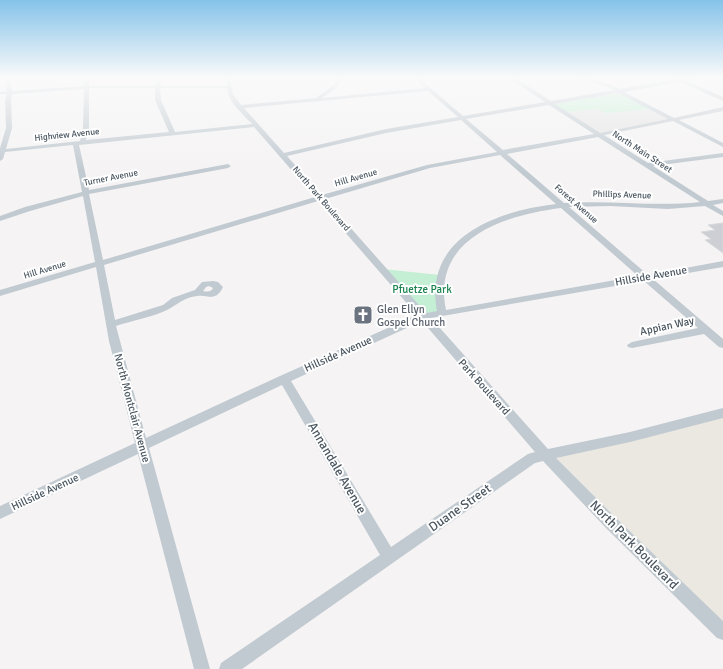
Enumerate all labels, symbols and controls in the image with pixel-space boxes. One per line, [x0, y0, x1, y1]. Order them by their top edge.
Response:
street label: Highview Avenue [34, 126, 101, 144]
street label: North Main Street [610, 129, 674, 175]
street label: North Park Boulevard [290, 164, 352, 234]
street label: Turner Avenue [83, 167, 139, 189]
street label: Hill Avenue [333, 167, 379, 189]
street label: Forest Avenue [552, 182, 600, 226]
street label: Phillips Avenue [592, 188, 652, 202]
street label: Hill Avenue [22, 258, 68, 282]
street label: Hillside Avenue [614, 263, 688, 289]
park label: Pfuetze Park [392, 283, 452, 296]
place label: Glen Ellyn Gospel Church [377, 303, 445, 329]
church icon: Glen Ellyn Gospel Church [352, 304, 374, 326]
street label: Appian Way [639, 314, 696, 338]
street label: Hillside Avenue [302, 333, 374, 375]
street label: North Montclair Avenue [111, 352, 153, 464]
street label: Park Boulevard [455, 356, 513, 418]
street label: Annandale Avenue [304, 419, 370, 517]
street label: Hillside Avenue [9, 471, 81, 513]
street label: Duane Street [426, 480, 495, 535]
street label: North Park Boulevard [586, 497, 682, 593]

